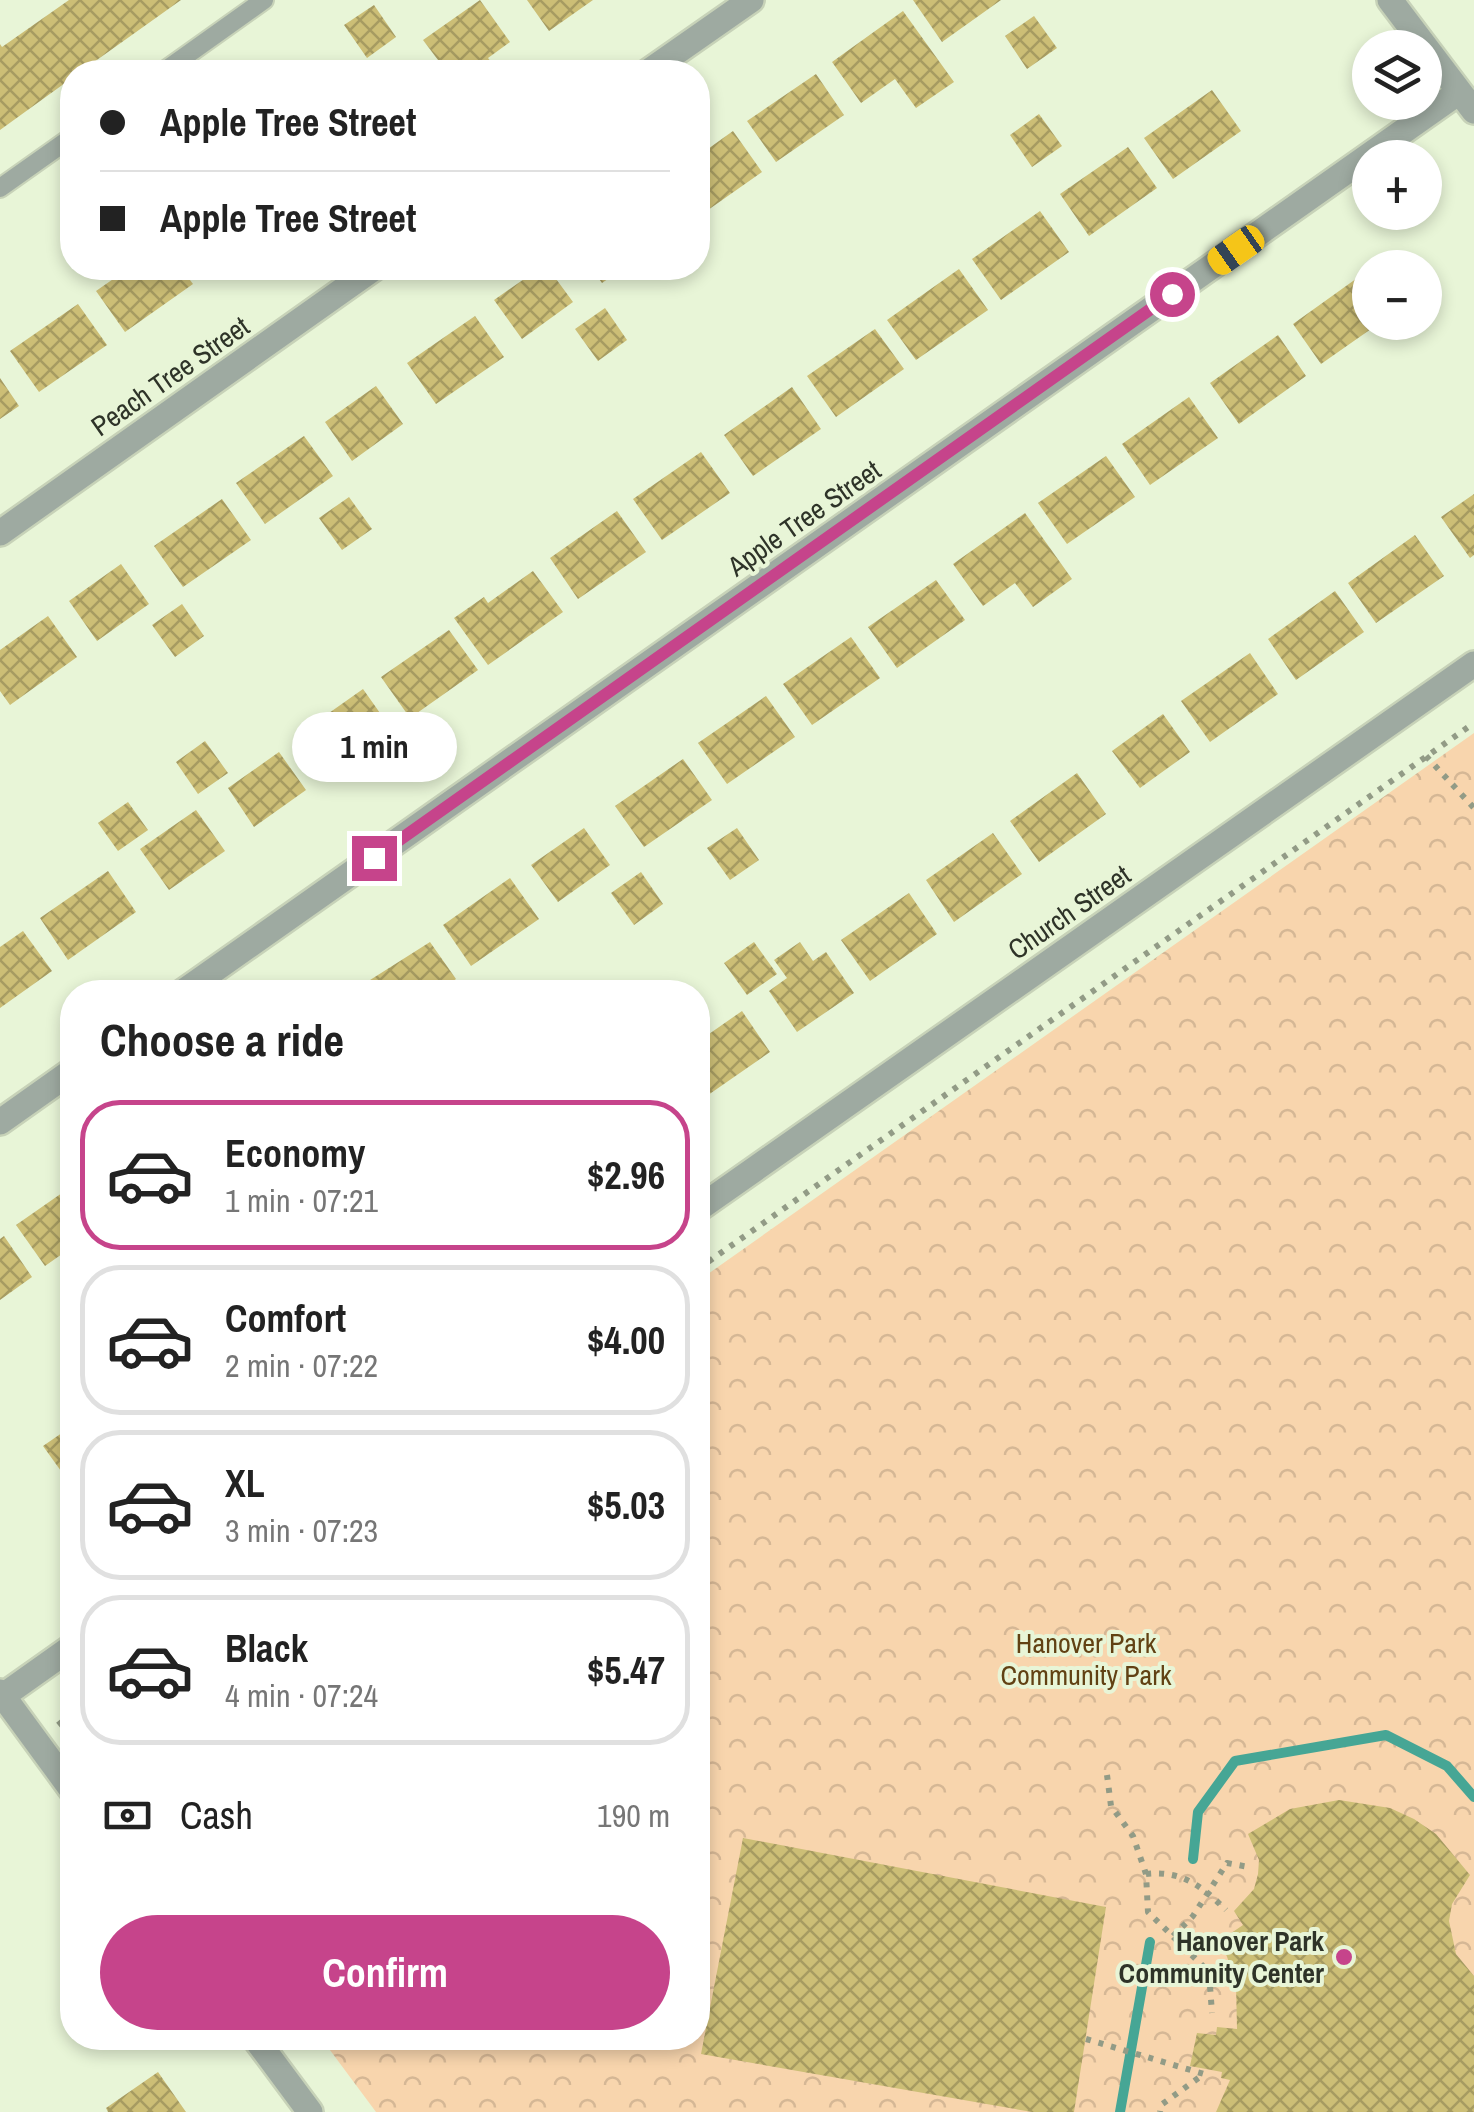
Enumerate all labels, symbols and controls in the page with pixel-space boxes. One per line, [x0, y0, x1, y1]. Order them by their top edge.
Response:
map controls [1352, 30, 1442, 340]
button: layers [1352, 30, 1442, 120]
text: Apple Tree Street [160, 97, 416, 148]
button: + [1352, 140, 1442, 230]
text: Apple Tree Street [160, 193, 416, 244]
car [1203, 221, 1269, 279]
button: − [1352, 250, 1442, 340]
route start [1150, 272, 1195, 317]
street label: Peach Tree Street [83, 307, 257, 445]
street label: Apple Tree Street [719, 451, 888, 585]
callout: 1 min [292, 713, 456, 783]
text: 1 min [340, 725, 409, 768]
route end [352, 836, 397, 881]
street label: Church Street [1000, 856, 1138, 968]
text: Choose a ride [100, 1009, 344, 1070]
text: Economy [225, 1128, 365, 1179]
icon: car [105, 1130, 195, 1220]
text: $2.96 [587, 1150, 665, 1201]
text: 1 min · 07:21 [225, 1179, 378, 1222]
text: Comfort [225, 1293, 346, 1344]
icon: car [105, 1295, 195, 1385]
text: $4.00 [587, 1315, 665, 1366]
text: 2 min · 07:22 [225, 1344, 378, 1387]
text: XL [225, 1458, 265, 1509]
icon: car [105, 1460, 195, 1550]
text: $5.03 [587, 1480, 665, 1531]
text: 3 min · 07:23 [225, 1509, 378, 1552]
text: Black [225, 1623, 308, 1674]
park label: Hanover Park Community Park [1001, 1624, 1172, 1694]
icon: car [105, 1625, 195, 1715]
text: $5.47 [587, 1645, 665, 1696]
text: 4 min · 07:24 [225, 1674, 378, 1717]
icon: cash [100, 1788, 155, 1843]
text: Cash [180, 1790, 253, 1841]
text: 190 m [597, 1794, 670, 1837]
button: Confirm [100, 1915, 670, 2030]
place label: Hanover Park Community Center [1119, 1922, 1324, 1992]
marker: Hanover Park Community Center [1333, 1946, 1355, 1968]

